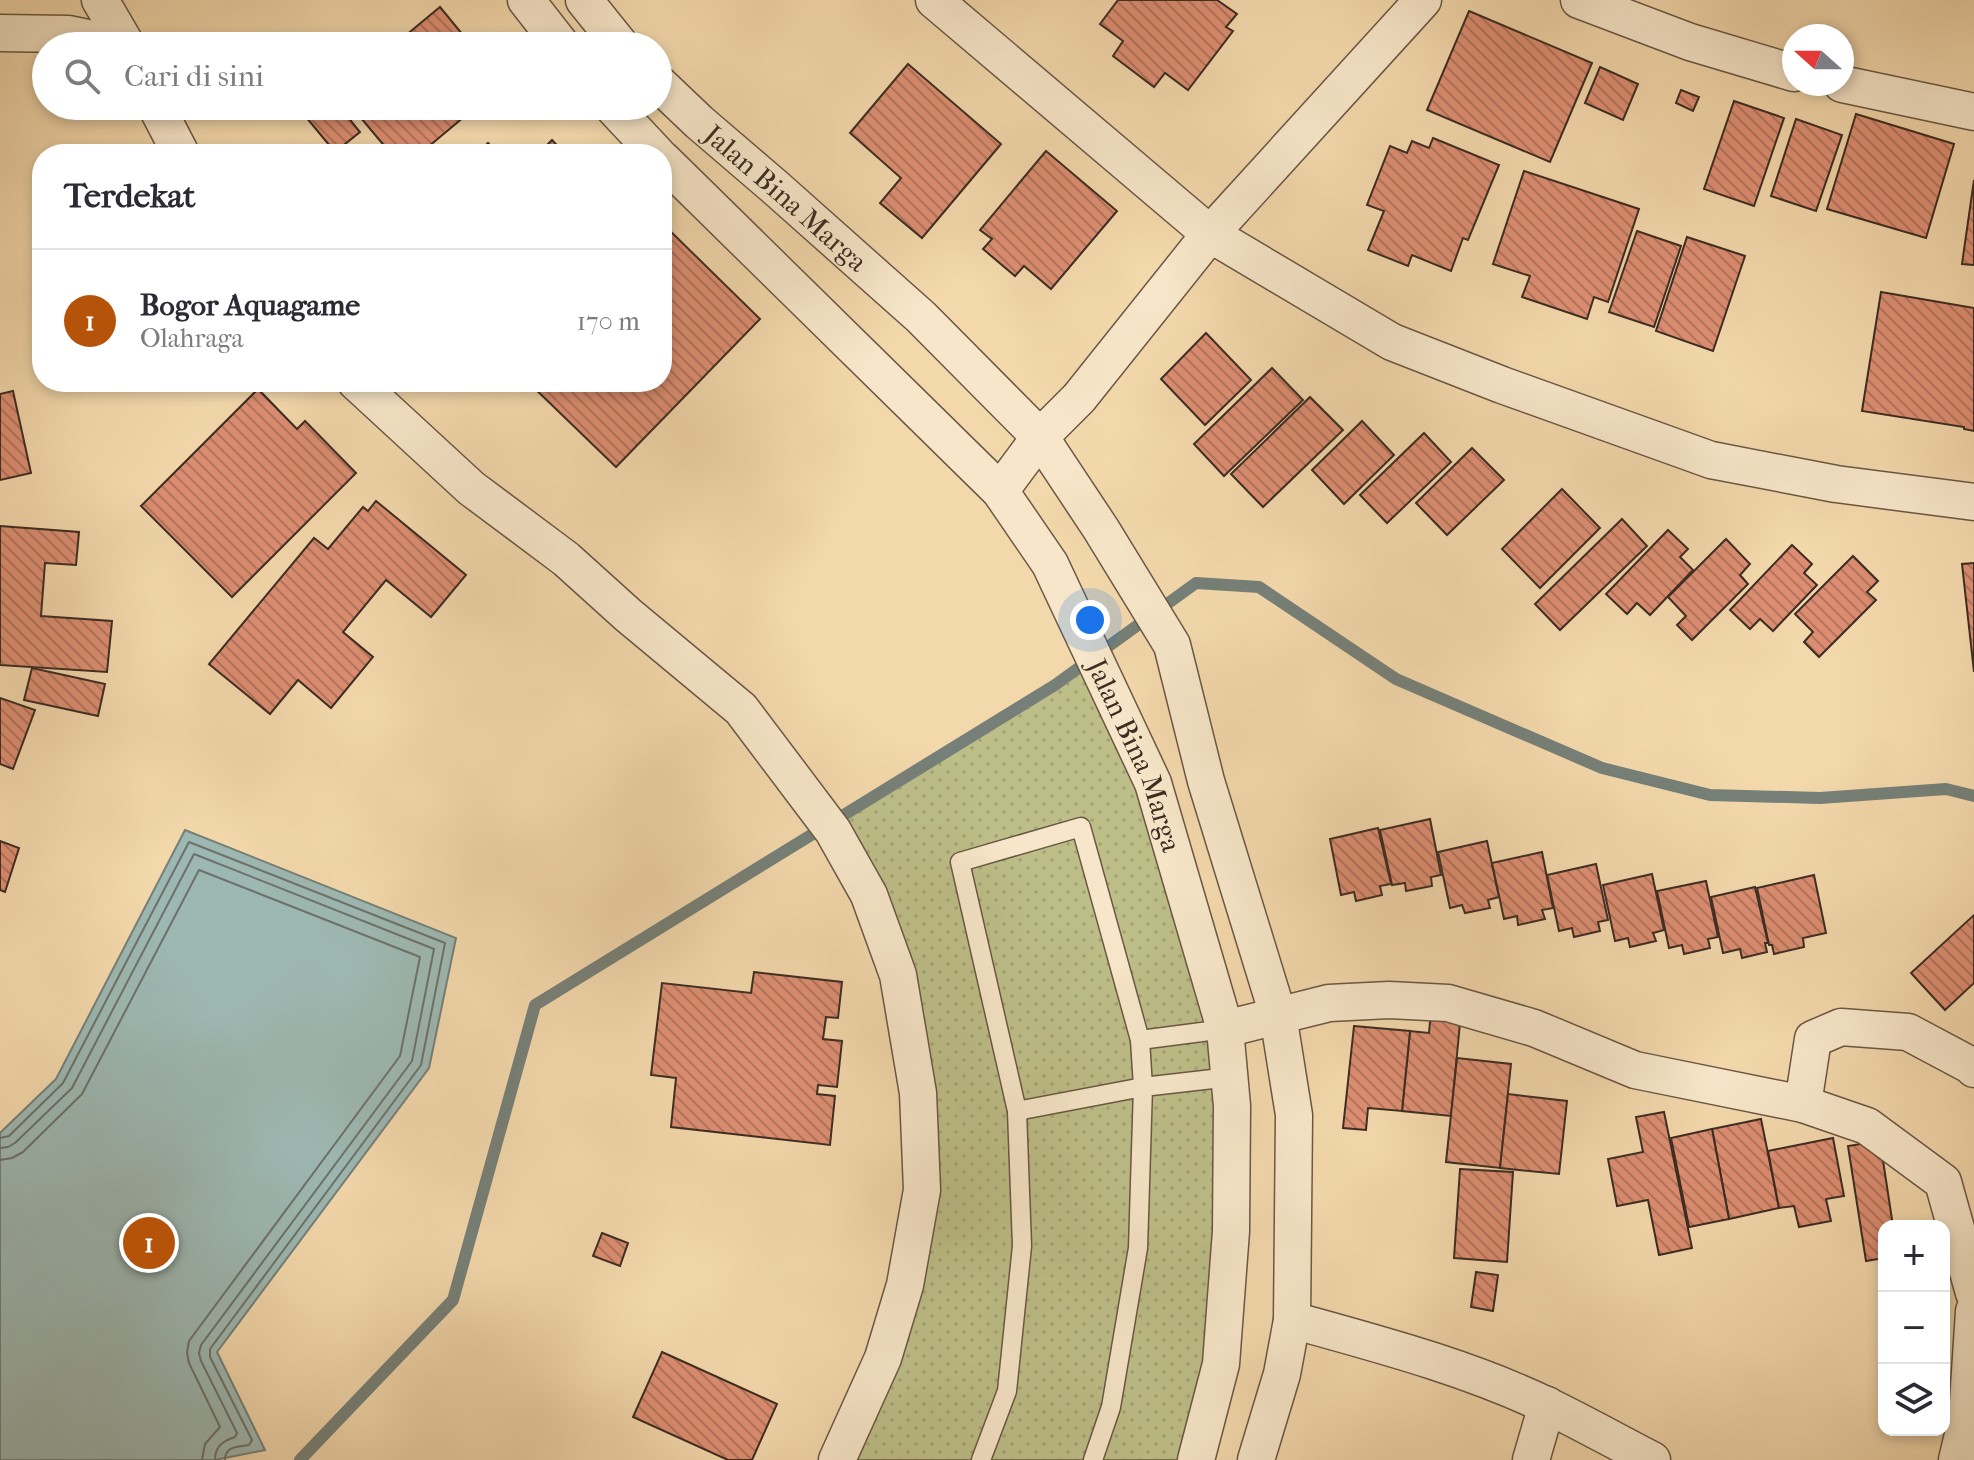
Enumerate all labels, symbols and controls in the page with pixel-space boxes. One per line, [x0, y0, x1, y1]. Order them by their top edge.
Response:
north arrow [1782, 24, 1854, 96]
search box [32, 32, 672, 120]
icon: search [60, 54, 104, 98]
text: Cari di sini [124, 59, 264, 94]
street label: Jalan Bina Marga [696, 117, 875, 279]
text: Terdekat [64, 176, 195, 216]
text: Bogor Aquagame [140, 288, 360, 323]
text: 1 [85, 306, 95, 337]
text: 170 m [577, 306, 640, 337]
text: Olahraga [140, 323, 243, 354]
your location [1070, 600, 1110, 640]
street label: Jalan Bina Marga [1079, 652, 1189, 857]
pin: 1 [123, 1213, 175, 1273]
map controls [1878, 1220, 1950, 1436]
button: + [1878, 1220, 1950, 1292]
button: − [1878, 1292, 1950, 1364]
button: layers [1878, 1364, 1950, 1436]

